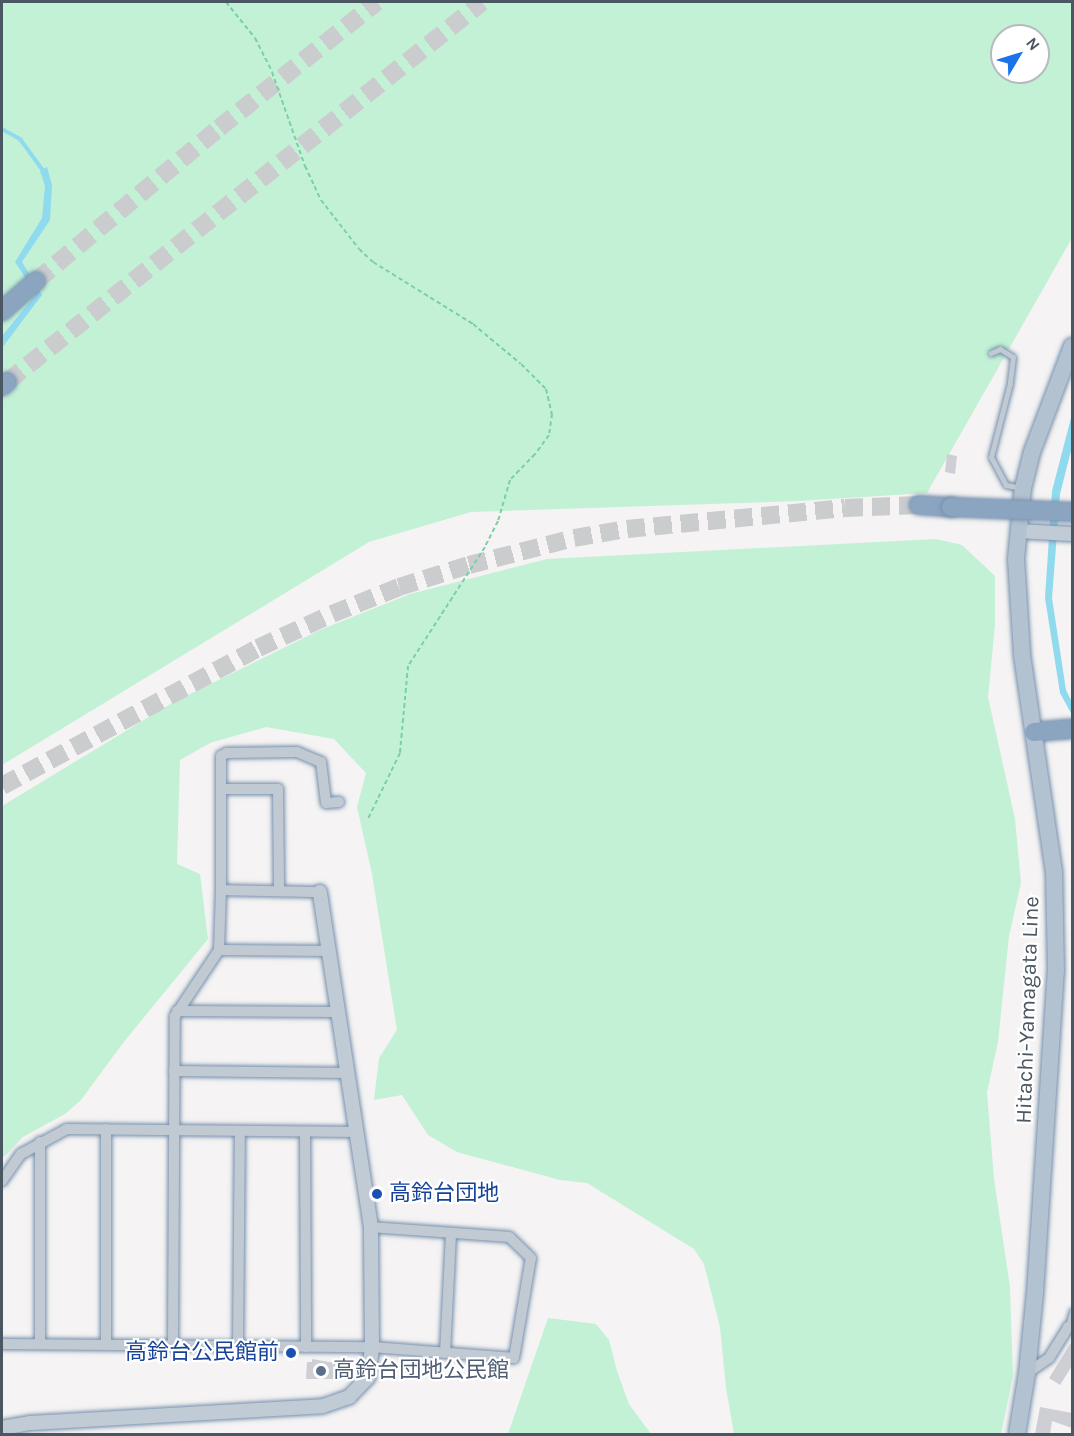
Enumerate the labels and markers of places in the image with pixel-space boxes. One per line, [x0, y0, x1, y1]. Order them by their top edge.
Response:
place label: 高鈴台団地 [389, 1181, 499, 1207]
marker: 高鈴台団地 [370, 1187, 384, 1201]
place label: 高鈴台公民館前 [125, 1340, 279, 1366]
marker: 高鈴台公民館前 [284, 1346, 298, 1360]
place label: 高鈴台団地公民館 [333, 1358, 509, 1384]
marker: 高鈴台団地公民館 [314, 1364, 328, 1378]

